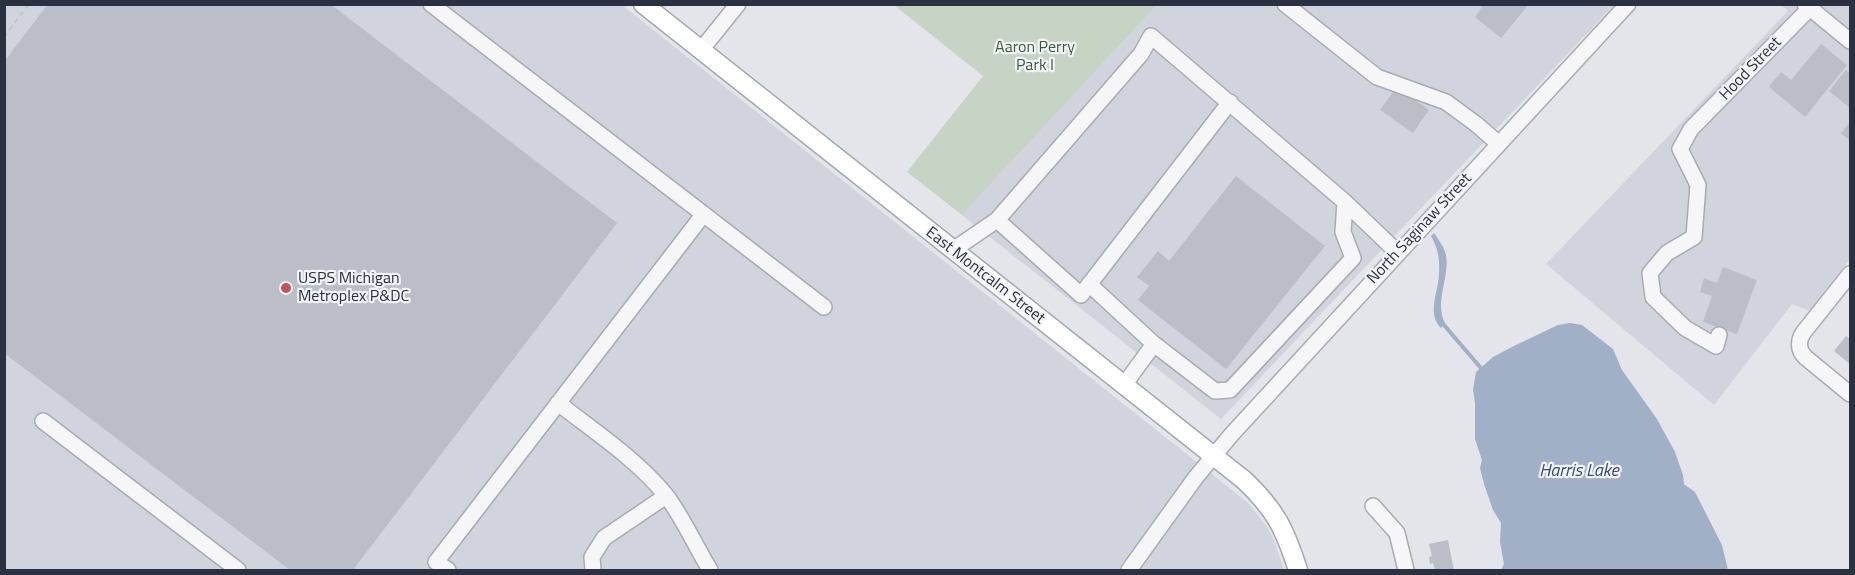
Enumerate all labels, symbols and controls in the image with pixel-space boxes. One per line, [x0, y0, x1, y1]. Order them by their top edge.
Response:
street label: Hood Street [1716, 33, 1786, 105]
park label: Aaron Perry Park I [995, 38, 1075, 76]
street label: North Saginaw Street [1364, 170, 1476, 288]
street label: East Montcalm Street [921, 223, 1049, 329]
place label: USPS Michigan Metroplex P&DC [298, 269, 409, 307]
marker: USPS Michigan Metroplex P&DC [279, 281, 293, 295]
water label: Harris Lake [1539, 461, 1619, 483]

